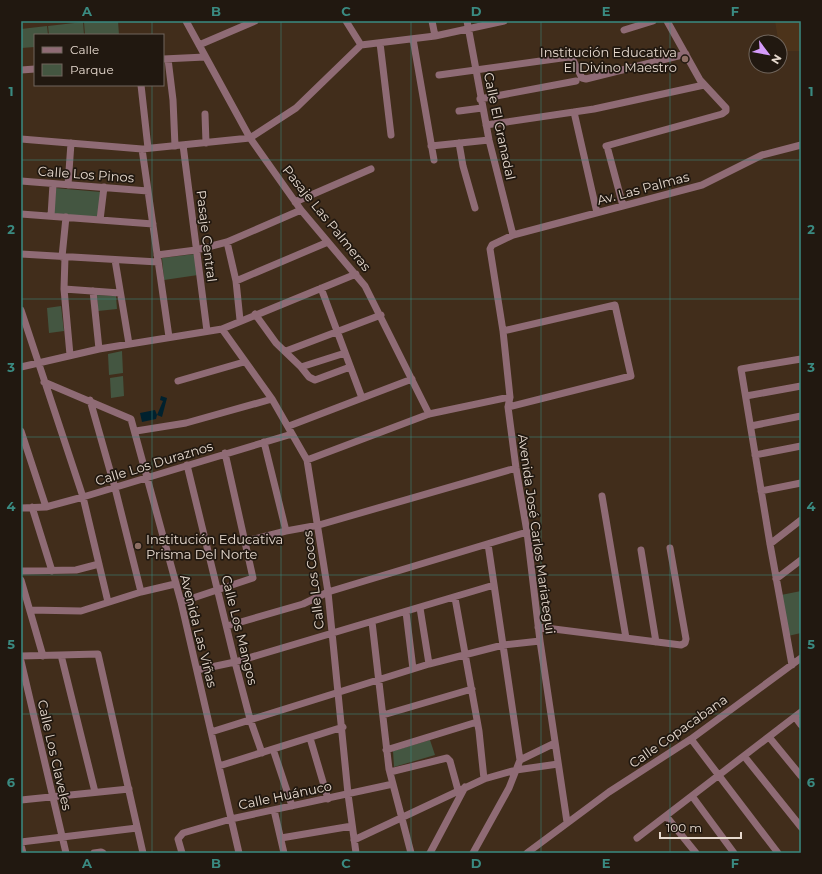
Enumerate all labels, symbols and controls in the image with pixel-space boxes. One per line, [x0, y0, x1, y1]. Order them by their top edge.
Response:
text: A [81, 3, 93, 19]
text: B [211, 3, 221, 19]
text: C [341, 3, 351, 19]
text: D [471, 3, 482, 19]
text: E [602, 3, 611, 19]
text: F [731, 3, 739, 19]
legend [34, 34, 164, 86]
north arrow [748, 34, 788, 74]
text: Calle [70, 42, 99, 57]
place label: Institución Educativa El Divino Maestro [540, 44, 677, 75]
text: N [768, 52, 785, 67]
marker: Institución Educativa El Divino Maestro [680, 54, 690, 64]
text: Parque [70, 62, 114, 77]
street label: Calle El Granadal [481, 71, 519, 181]
text: 1 [8, 83, 14, 99]
text: 1 [808, 83, 814, 99]
street label: Pasaje Las Palmeras [279, 162, 375, 274]
street label: Calle Los Pinos [37, 163, 135, 185]
street label: Av. Las Palmas [595, 168, 691, 208]
street label: Pasaje Central [193, 189, 221, 283]
text: 2 [7, 221, 15, 237]
text: 2 [807, 221, 815, 237]
text: 3 [6, 359, 15, 375]
text: 3 [806, 359, 815, 375]
street label: Avenida José Carlos Mariategui [515, 433, 559, 635]
street label: Calle Los Duraznos [93, 437, 215, 489]
text: 4 [7, 498, 16, 514]
text: 4 [807, 498, 816, 514]
street label: Calle Los Cocos [299, 530, 327, 630]
place label: Institución Educativa Prisma Del Norte [146, 531, 283, 562]
marker: Institución Educativa Prisma Del Norte [133, 541, 143, 551]
street label: Avenida Las Viñas [177, 573, 221, 689]
street label: Calle Los Mangos [219, 573, 261, 687]
text: 5 [7, 636, 15, 652]
text: 5 [807, 636, 815, 652]
street label: Calle Copacabana [626, 691, 730, 771]
street label: Calle Los Claveles [34, 698, 76, 812]
text: 6 [7, 774, 16, 790]
text: 6 [807, 774, 816, 790]
street label: Calle Huánuco [237, 777, 333, 813]
scale bar [660, 814, 741, 840]
text: 100 m [666, 820, 702, 835]
text: A [81, 855, 93, 871]
text: B [211, 855, 221, 871]
text: C [341, 855, 351, 871]
text: D [471, 855, 482, 871]
text: E [602, 855, 611, 871]
text: F [731, 855, 739, 871]

